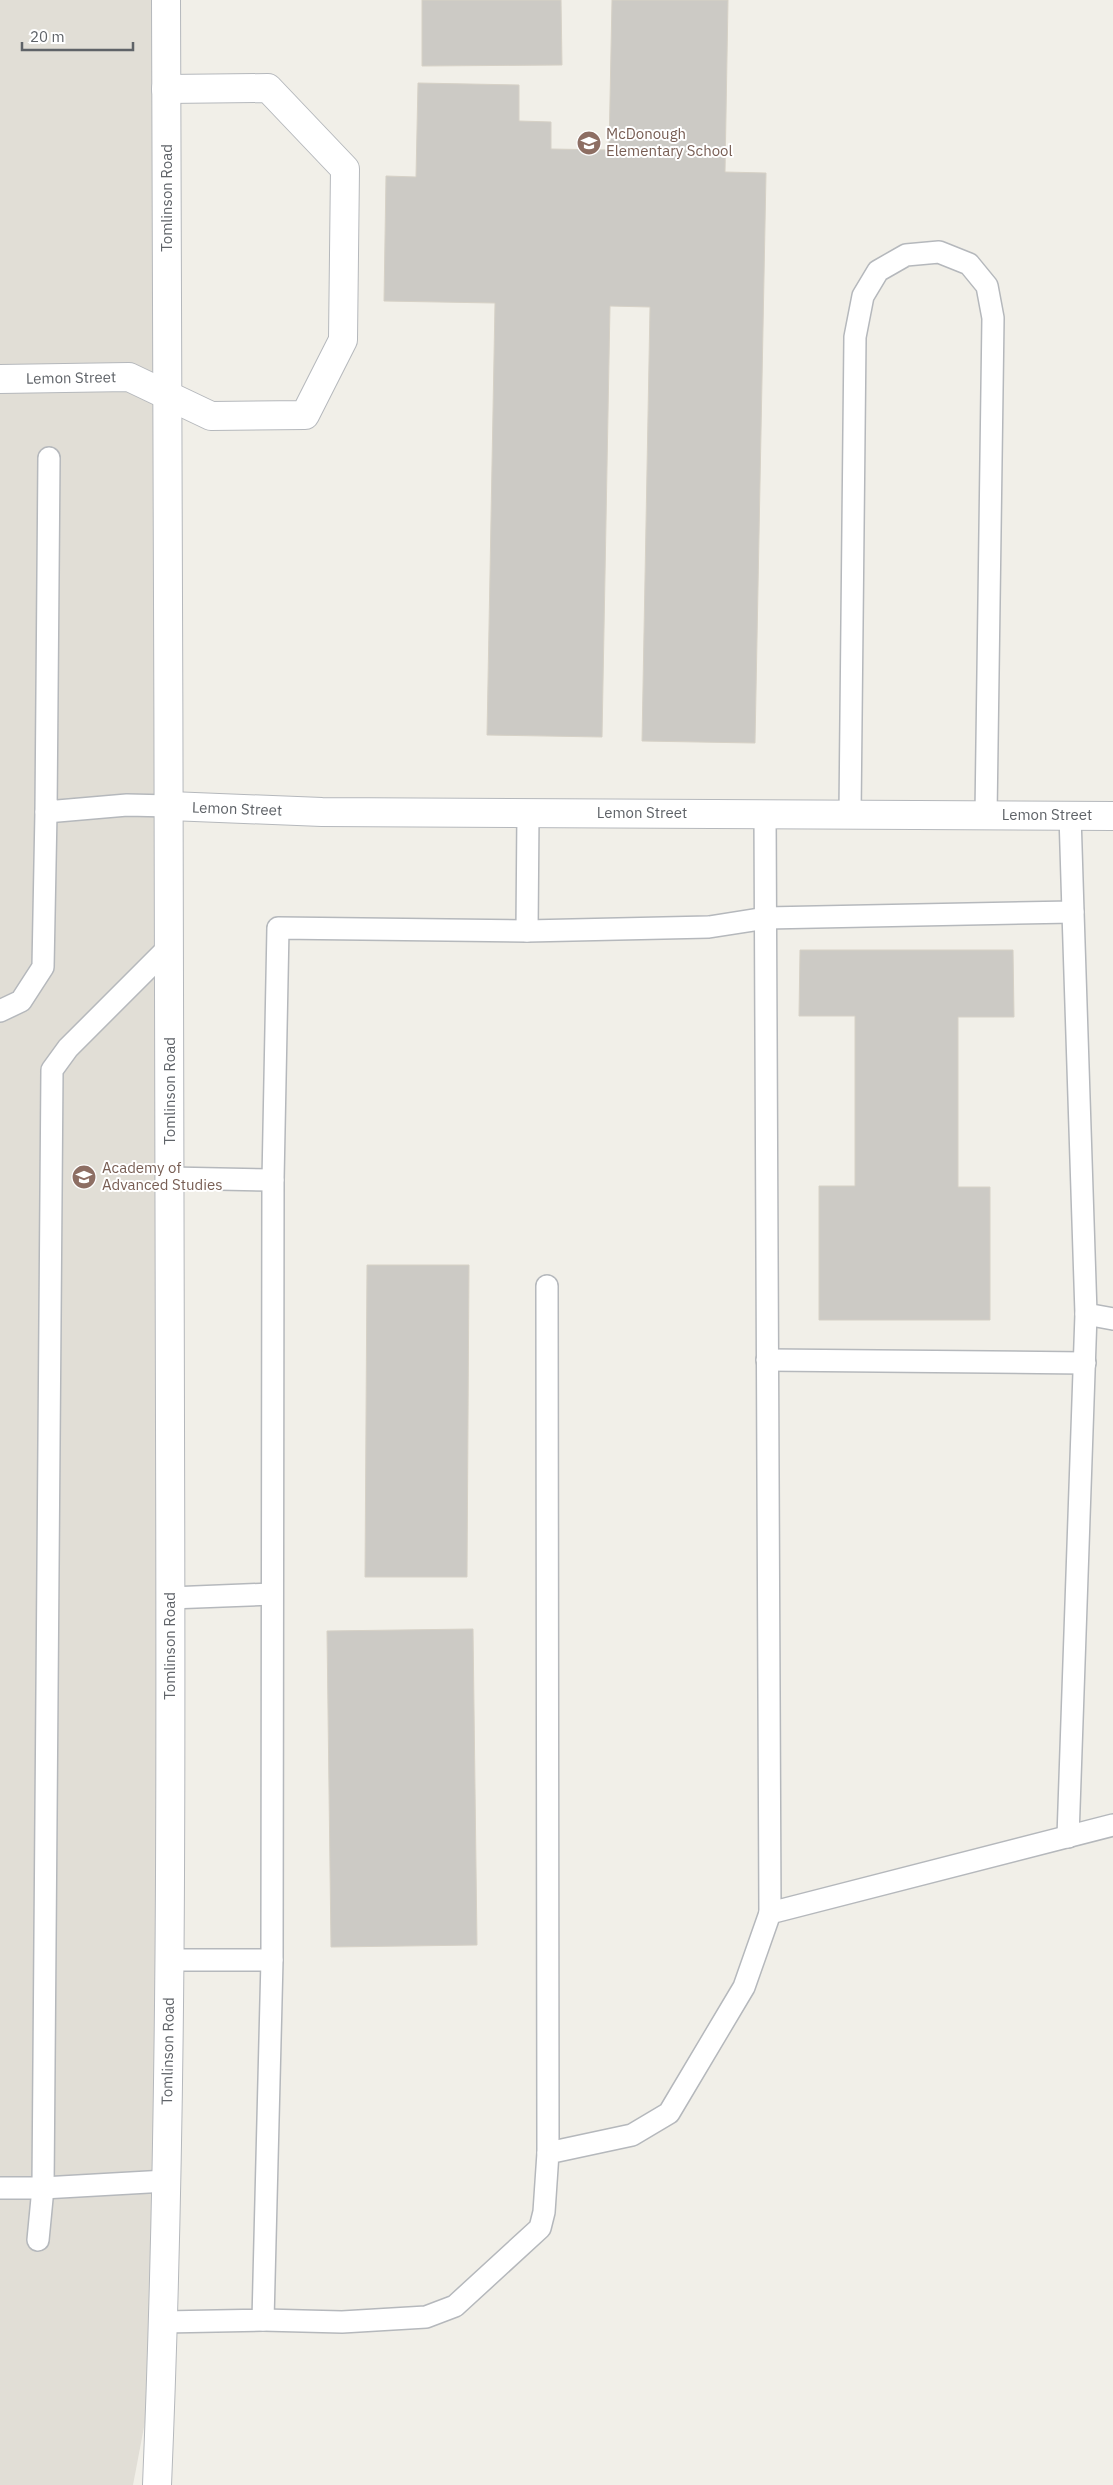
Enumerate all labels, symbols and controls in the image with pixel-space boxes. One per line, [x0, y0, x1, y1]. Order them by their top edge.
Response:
scale bar [22, 20, 134, 52]
text: 20 m [30, 27, 65, 46]
place label: McDonough Elementary School [606, 124, 733, 160]
school or university icon: McDonough Elementary School [576, 130, 602, 156]
street label: Tomlinson Road [157, 144, 176, 252]
street label: Lemon Street [26, 367, 116, 388]
street label: Lemon Street [192, 797, 282, 820]
street label: Lemon Street [597, 803, 687, 822]
street label: Lemon Street [1002, 805, 1092, 824]
street label: Tomlinson Road [160, 1037, 179, 1145]
place label: Academy of Advanced Studies [102, 1158, 223, 1194]
school or university icon: Academy of Advanced Studies [71, 1164, 97, 1190]
street label: Tomlinson Road [160, 1592, 179, 1700]
street label: Tomlinson Road [157, 1997, 178, 2105]

